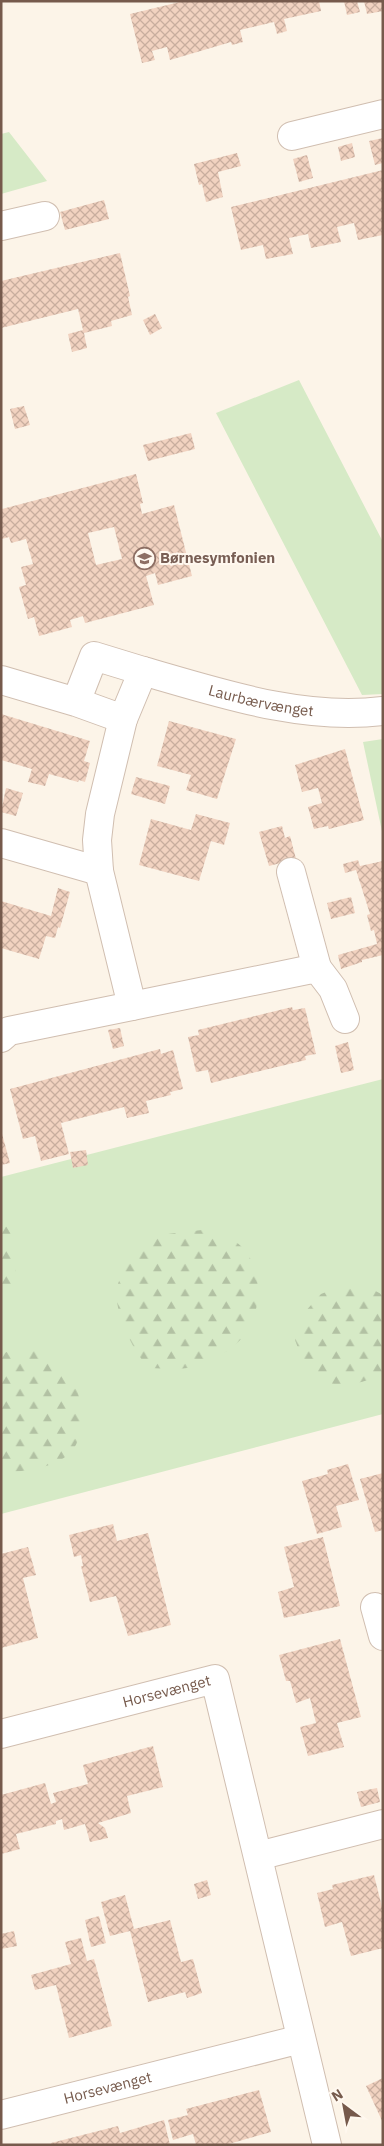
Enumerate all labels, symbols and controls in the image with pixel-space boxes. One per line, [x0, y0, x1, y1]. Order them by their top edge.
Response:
school or university icon: Børnesymfonien [132, 546, 156, 570]
place label: Børnesymfonien [160, 548, 275, 567]
street label: Laurbærvænget [206, 680, 315, 720]
street label: Horsevænget [121, 1671, 212, 1711]
street label: Horsevænget [62, 2067, 154, 2108]
north arrow [319, 2081, 369, 2131]
text: N [328, 2085, 346, 2105]

